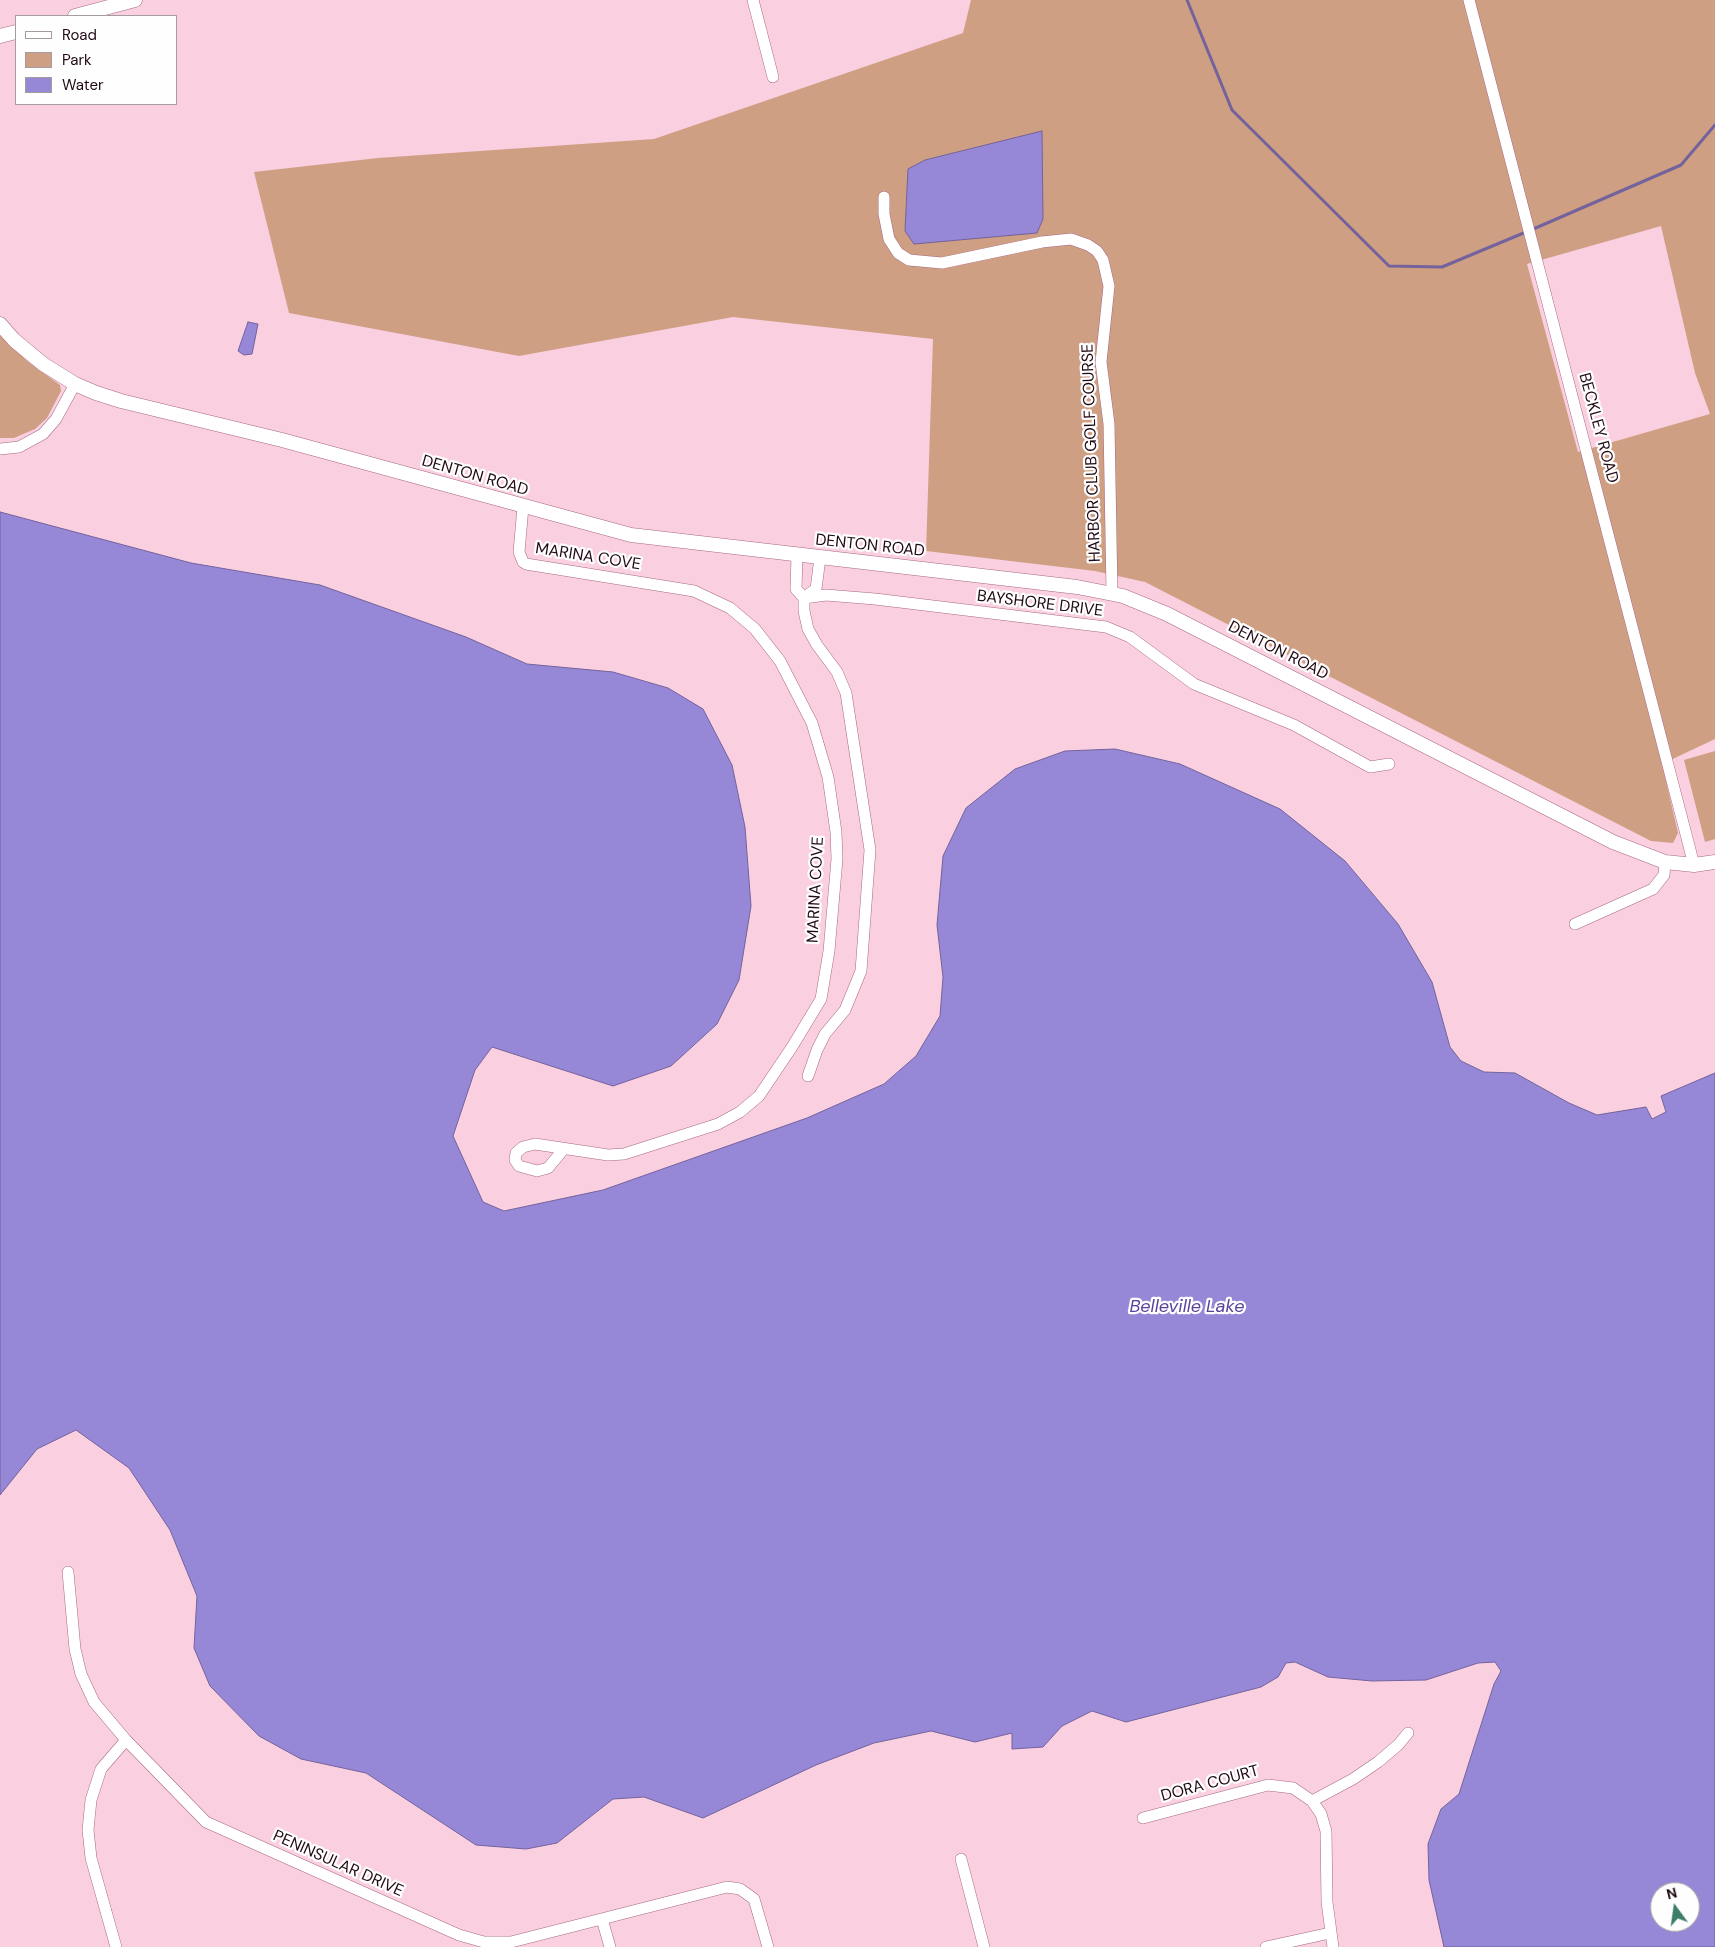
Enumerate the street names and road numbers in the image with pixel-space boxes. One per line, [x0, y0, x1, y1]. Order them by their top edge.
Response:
street label: HARBOR CLUB GOLF COURSE [1079, 343, 1105, 563]
street label: BECKLEY ROAD [1574, 371, 1622, 485]
street label: DENTON ROAD [420, 452, 530, 500]
street label: DENTON ROAD [814, 531, 926, 561]
street label: MARINA COVE [534, 539, 642, 575]
street label: BAYSHORE DRIVE [976, 587, 1104, 621]
street label: DENTON ROAD [1225, 617, 1331, 685]
street label: MARINA COVE [804, 836, 828, 944]
street label: DORA COURT [1159, 1762, 1261, 1806]
street label: PENINSULAR DRIVE [270, 1827, 406, 1901]

